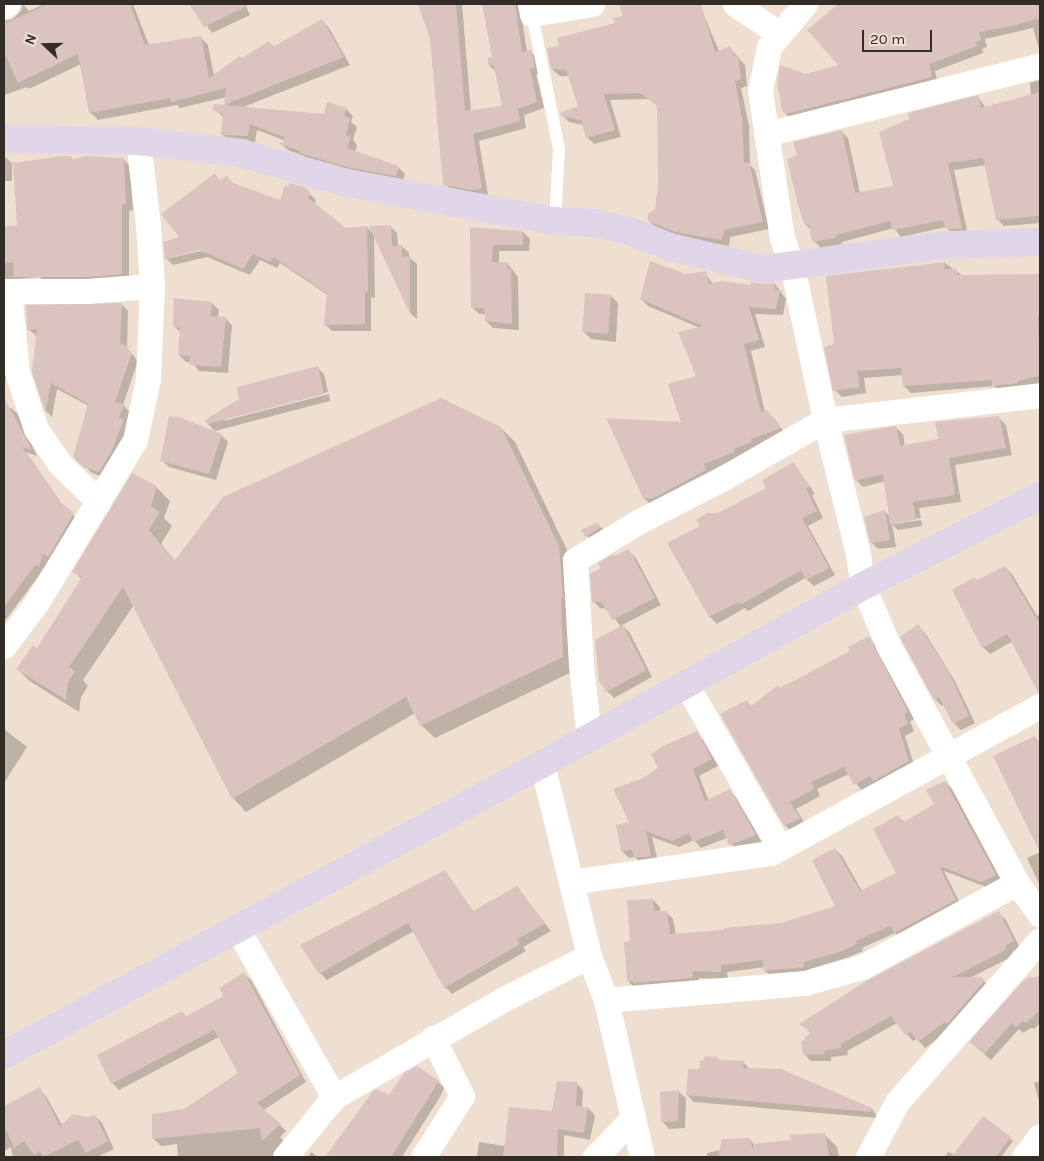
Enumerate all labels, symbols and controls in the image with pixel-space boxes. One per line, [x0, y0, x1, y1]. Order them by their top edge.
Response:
north arrow [20, 20, 70, 70]
scale bar [864, 20, 934, 52]
text: 20 m [870, 30, 905, 48]
text: N [21, 32, 40, 47]

